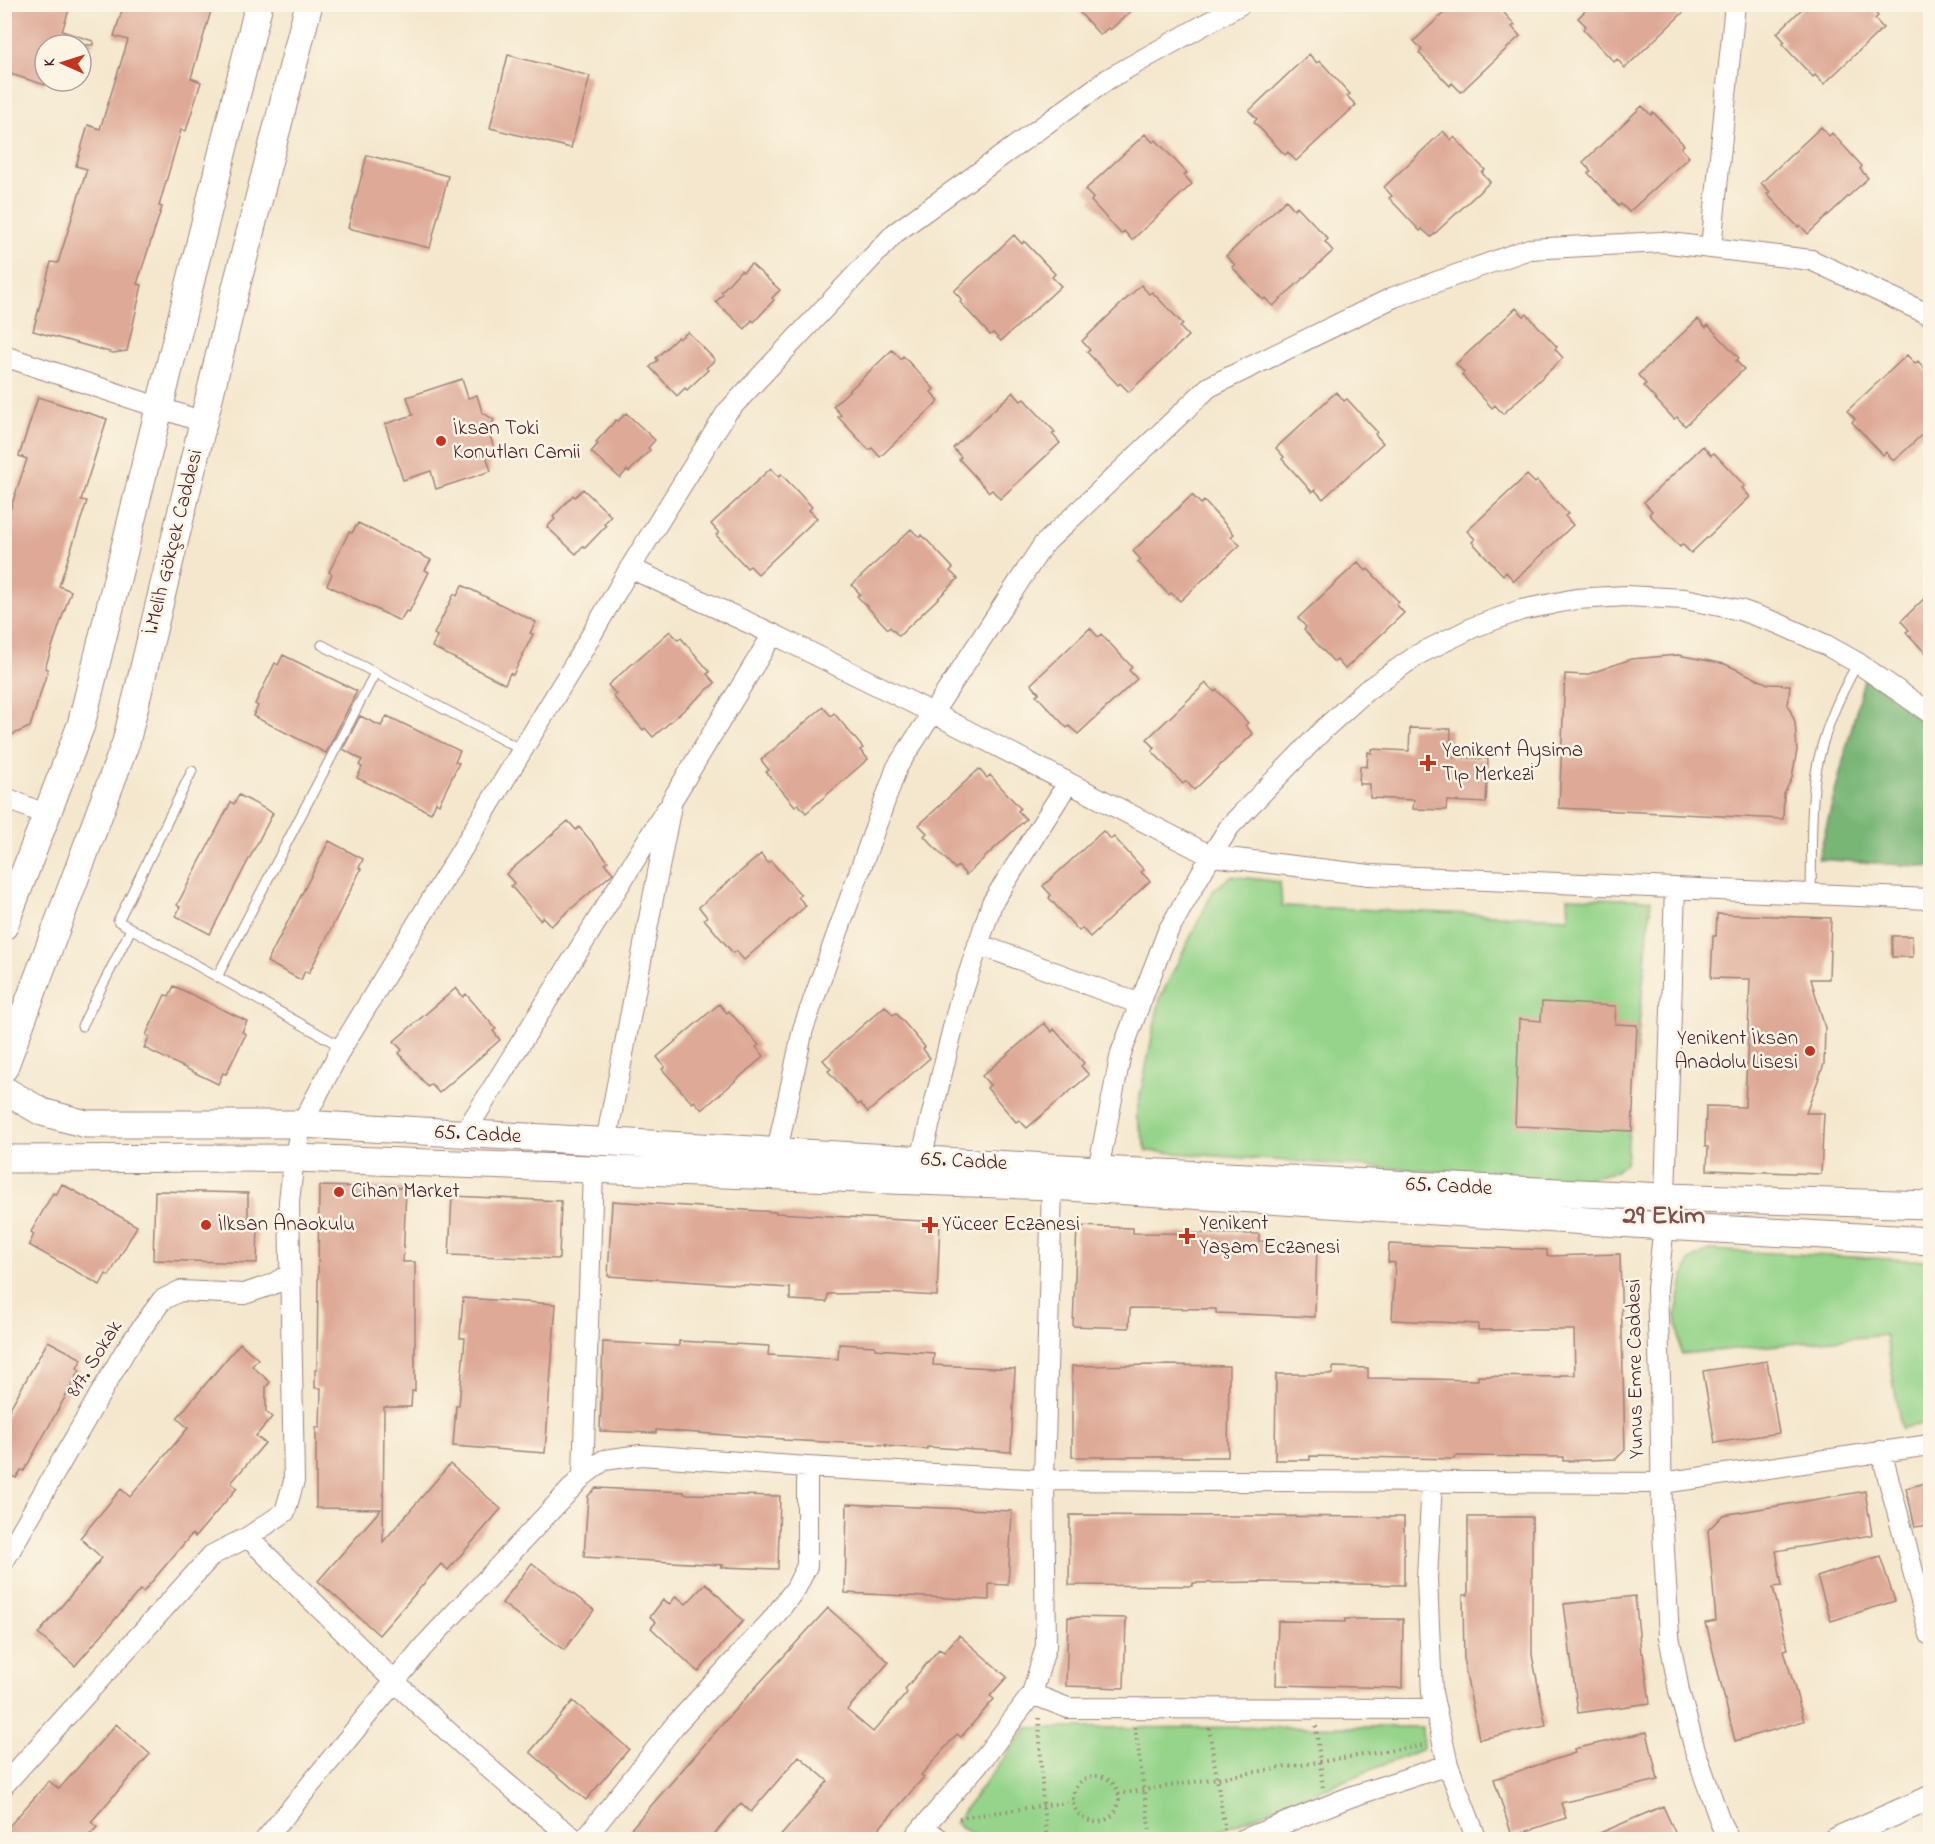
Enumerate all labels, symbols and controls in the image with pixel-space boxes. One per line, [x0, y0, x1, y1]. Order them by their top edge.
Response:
north arrow [33, 33, 93, 93]
text: K [38, 57, 62, 67]
place label: İksan Toki Konutları Camii [453, 414, 581, 468]
marker: İksan Toki Konutları Camii [434, 434, 448, 448]
street label: İ.Melih Gökçek Caddesi [136, 446, 212, 638]
place label: Yenikent Aysima Tıp Merkezi [1442, 736, 1583, 790]
marker: Yenikent Aysima Tıp Merkezi [1419, 754, 1437, 772]
place label: Yenikent İksan Anadolu Lisesi [1674, 1024, 1798, 1078]
marker: Yenikent İksan Anadolu Lisesi [1803, 1044, 1817, 1058]
street label: 65. Cadde [434, 1118, 523, 1152]
street label: 65. Cadde [920, 1145, 1009, 1179]
street label: 65. Cadde [1405, 1170, 1494, 1204]
place label: Cihan Market [351, 1177, 460, 1207]
marker: Cihan Market [332, 1185, 346, 1199]
district label: 29 Ekim [1622, 1197, 1705, 1236]
place label: Yenikent Yaşam Eczanesi [1199, 1209, 1340, 1263]
place label: İlksan Anaokulu [218, 1210, 355, 1240]
place label: Yüceer Eczanesi [942, 1210, 1080, 1240]
marker: İlksan Anaokulu [199, 1218, 213, 1232]
marker: Yüceer Eczanesi [923, 1218, 937, 1232]
marker: Yenikent Yaşam Eczanesi [1180, 1229, 1194, 1243]
street label: Yunus Emre Caddesi [1619, 1279, 1653, 1459]
street label: 817. Sokak [59, 1314, 131, 1404]

